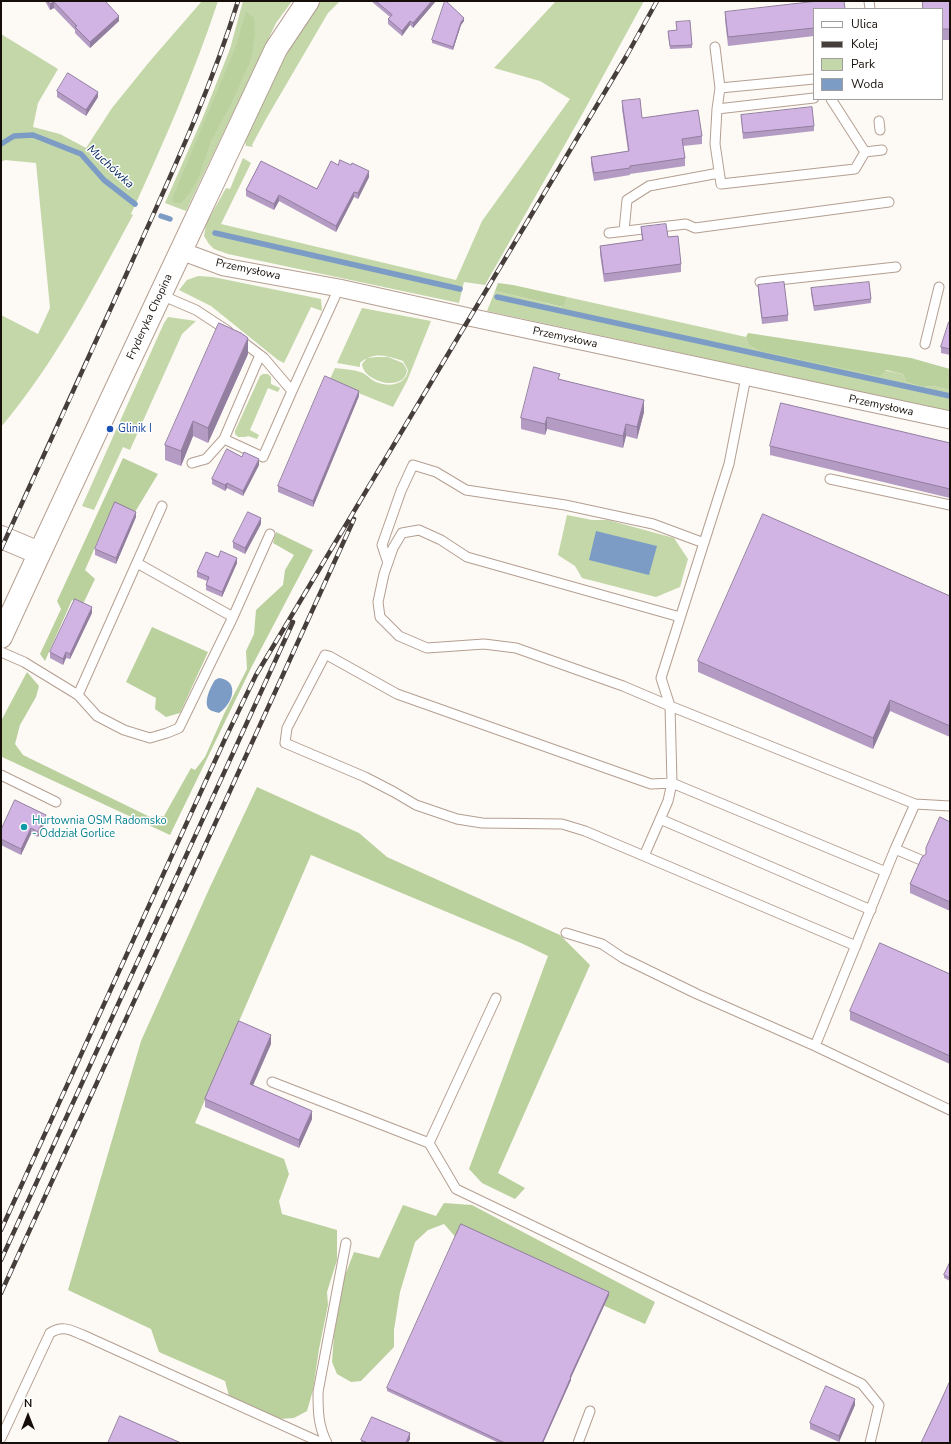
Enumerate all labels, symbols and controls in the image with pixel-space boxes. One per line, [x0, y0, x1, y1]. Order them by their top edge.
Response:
legend [813, 8, 943, 100]
text: Ulica [851, 16, 878, 32]
text: Kolej [851, 36, 878, 52]
text: Park [851, 56, 875, 72]
text: Woda [851, 76, 884, 92]
water label: Muchówka [84, 142, 136, 192]
street label: Przemysłowa [214, 257, 282, 283]
street label: Fryderyka Chopina [124, 272, 176, 362]
street label: Przemysłowa [531, 325, 599, 351]
street label: Przemysłowa [847, 393, 915, 419]
place label: Glinik I [118, 422, 152, 436]
marker: Glinik I [105, 424, 115, 434]
place label: Hurtownia OSM Radomsko - Oddział Gorlice [32, 814, 167, 840]
marker: Hurtownia OSM Radomsko - Oddział Gorlice [19, 822, 29, 832]
north arrow [8, 1396, 48, 1436]
text: N [24, 1396, 32, 1411]

